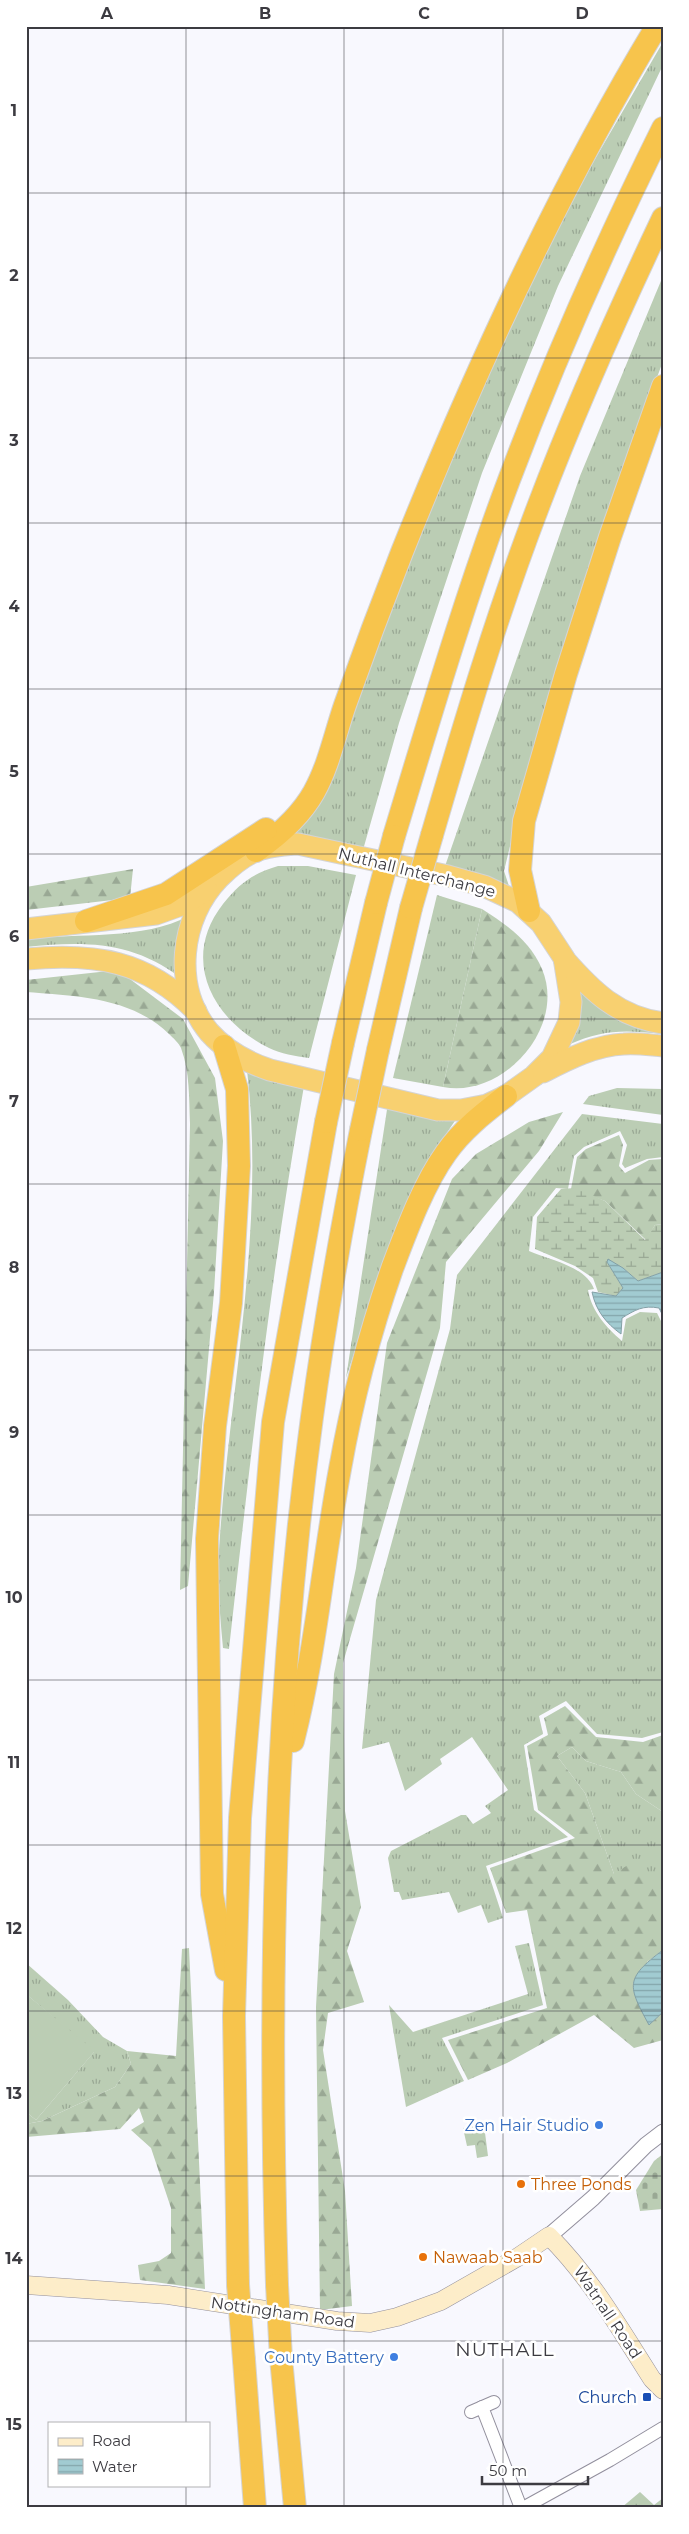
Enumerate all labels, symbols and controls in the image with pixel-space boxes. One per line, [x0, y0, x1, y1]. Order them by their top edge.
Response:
text: A [100, 4, 114, 23]
text: B [259, 4, 271, 23]
text: C [418, 4, 430, 23]
text: D [575, 4, 589, 23]
text: 1 [11, 101, 17, 120]
text: 2 [9, 266, 19, 285]
text: 3 [8, 431, 19, 450]
text: 4 [8, 597, 20, 616]
text: 5 [9, 762, 19, 781]
street label: Nuthall Interchange [336, 844, 498, 901]
text: 6 [9, 927, 19, 946]
text: 7 [9, 1092, 19, 1111]
text: 8 [9, 1258, 19, 1277]
text: 9 [9, 1423, 19, 1442]
text: 10 [5, 1588, 23, 1607]
text: 11 [8, 1753, 20, 1772]
text: 12 [6, 1919, 22, 1938]
text: 13 [6, 2084, 22, 2103]
place label: Zen Hair Studio [465, 2116, 589, 2135]
marker: Zen Hair Studio [593, 2119, 605, 2131]
place label: Three Ponds [531, 2175, 632, 2194]
marker: Three Ponds [515, 2178, 527, 2190]
place label: Nawaab Saab [433, 2248, 543, 2267]
text: 14 [5, 2249, 23, 2268]
marker: Nawaab Saab [417, 2251, 429, 2263]
street label: Watnall Road [570, 2262, 646, 2362]
street label: Nottingham Road [210, 2293, 356, 2332]
district label: NUTHALL [455, 2338, 555, 2361]
place label: County Battery [264, 2348, 384, 2367]
marker: County Battery [388, 2351, 400, 2363]
place label: Church [578, 2388, 637, 2407]
marker: Church [641, 2391, 653, 2403]
text: 15 [6, 2415, 22, 2434]
legend [48, 2422, 210, 2486]
text: Road [92, 2431, 131, 2450]
scale bar [482, 2454, 588, 2486]
text: Water [92, 2457, 138, 2476]
text: 50 m [489, 2461, 527, 2480]

